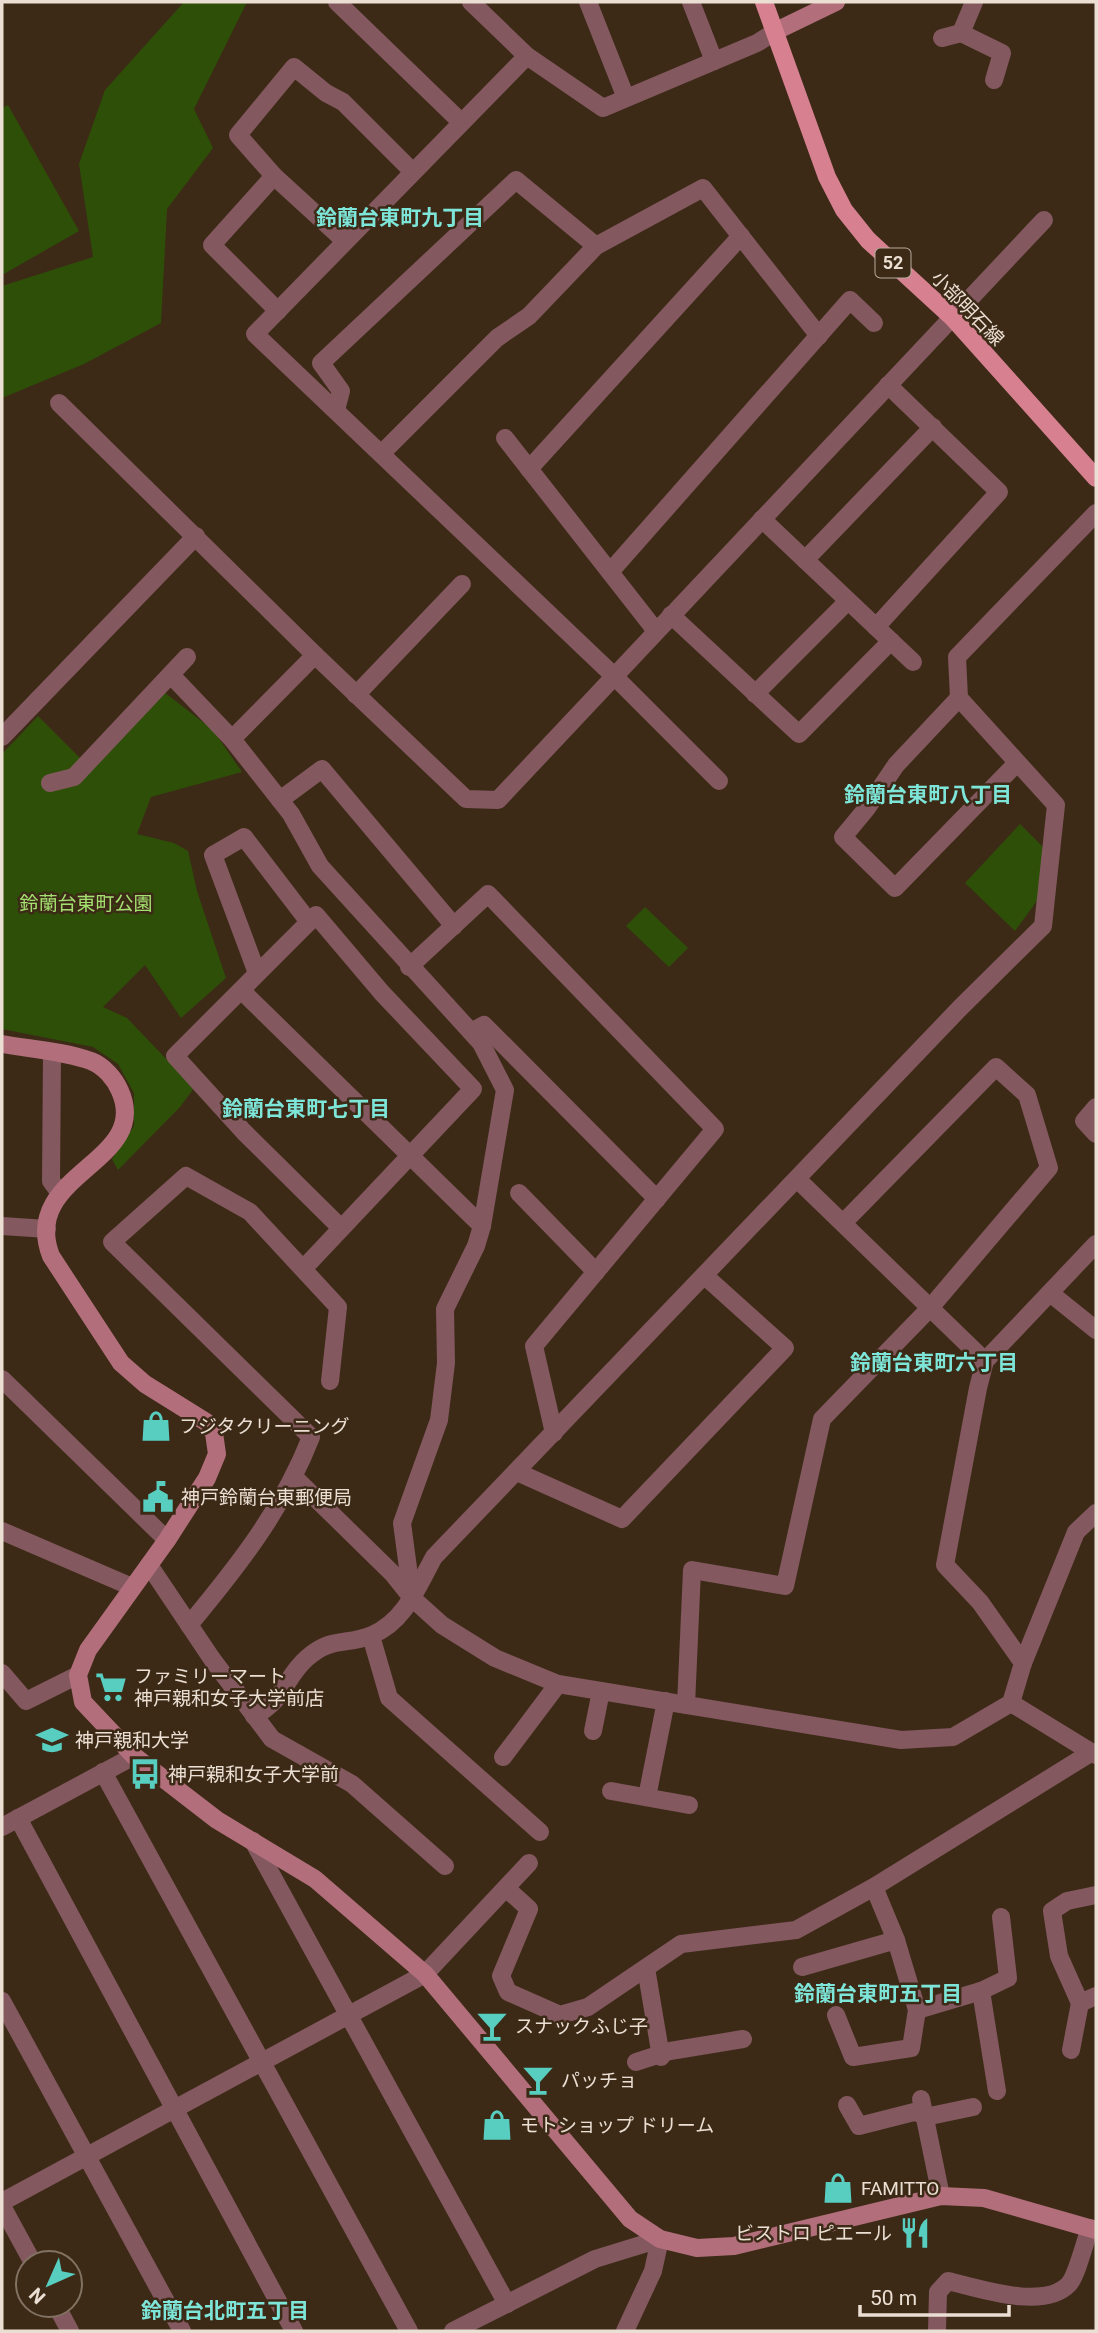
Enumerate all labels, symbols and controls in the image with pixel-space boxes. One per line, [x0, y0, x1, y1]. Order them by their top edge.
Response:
district label: 鈴蘭台東町九丁目 [316, 206, 484, 230]
road number: 52 [876, 248, 910, 278]
street label: 小部明石線 [926, 266, 1009, 351]
district label: 鈴蘭台東町八丁目 [844, 783, 1012, 807]
park label: 鈴蘭台東町公園 [19, 892, 153, 915]
district label: 鈴蘭台東町七丁目 [222, 1097, 390, 1121]
district label: 鈴蘭台東町六丁目 [850, 1351, 1018, 1375]
shop icon: フジタクリーニング [139, 1409, 173, 1443]
place label: フジタクリーニング [179, 1415, 350, 1438]
public building icon: 神戸鈴蘭台東郵便局 [141, 1480, 175, 1514]
place label: 神戸鈴蘭台東郵便局 [181, 1486, 352, 1509]
place label: ファミリーマート 神戸親和女子大学前店 [134, 1665, 324, 1710]
supermarket icon: ファミリーマート 神戸親和女子大学前店 [94, 1670, 128, 1704]
school or university icon: 神戸親和大学 [35, 1723, 69, 1757]
place label: 神戸親和大学 [75, 1729, 189, 1752]
bus stop icon: 神戸親和女子大学前 [128, 1757, 162, 1791]
place label: 神戸親和女子大学前 [168, 1763, 339, 1786]
district label: 鈴蘭台東町五丁目 [794, 1982, 962, 2006]
bar icon: スナックふじ子 [475, 2009, 509, 2043]
place label: スナックふじ子 [515, 2015, 648, 2038]
bar icon: パッチョ [521, 2063, 555, 2097]
place label: パッチョ [561, 2069, 637, 2092]
shop icon: モトショップ ドリーム [480, 2108, 514, 2142]
place label: モトショップ ドリーム [520, 2114, 714, 2137]
shop icon: FAMITTO [821, 2171, 855, 2205]
place label: FAMITTO [861, 2177, 939, 2200]
restaurant icon: ビストロ ピエール [898, 2216, 932, 2250]
place label: ビストロ ピエール [735, 2222, 892, 2245]
north arrow [14, 2249, 84, 2319]
scale bar [860, 2274, 1009, 2318]
text: N [24, 2283, 50, 2309]
text: 50 m [870, 2286, 917, 2310]
district label: 鈴蘭台北町五丁目 [141, 2299, 309, 2323]

